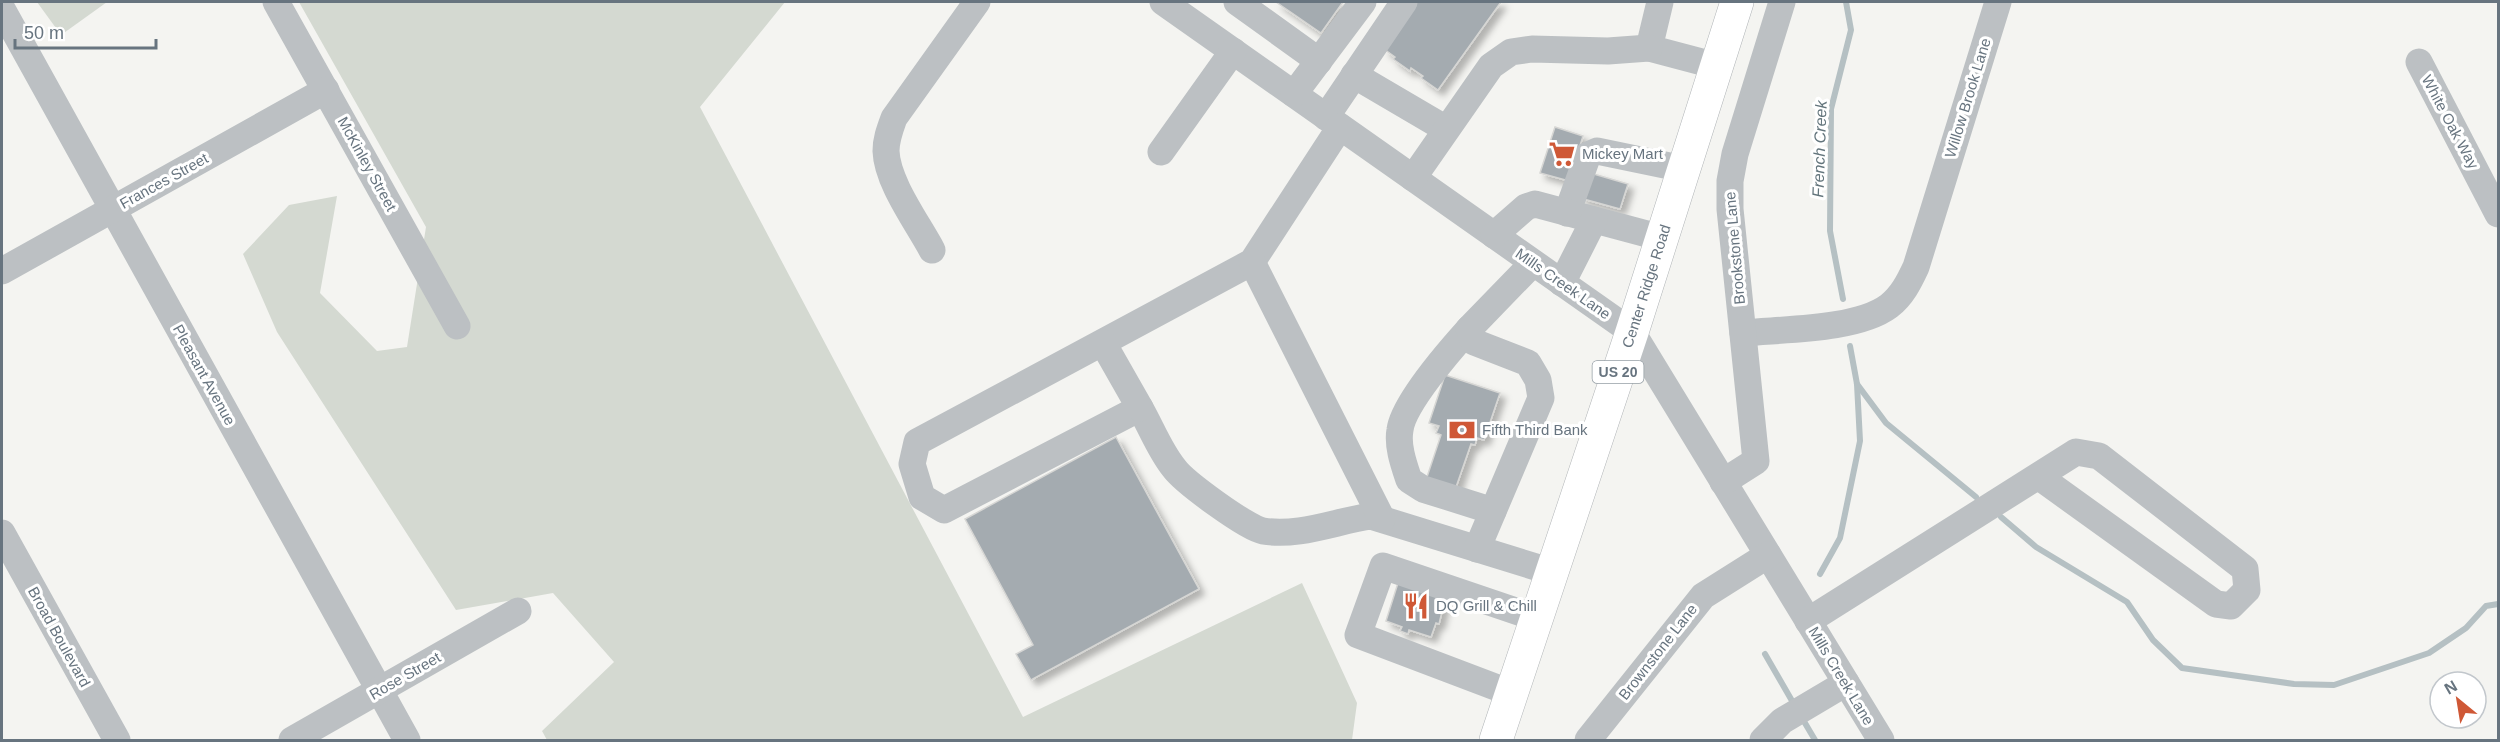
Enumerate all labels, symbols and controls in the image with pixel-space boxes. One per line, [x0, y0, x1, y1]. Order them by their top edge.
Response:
scale bar [15, 12, 156, 50]
text: 50 m [24, 23, 64, 43]
street label: Willow Brook Lane [1941, 36, 1994, 160]
street label: White Oak Way [2419, 72, 2483, 172]
water label: French Creek [1809, 99, 1830, 198]
street label: McKinley Street [335, 114, 401, 215]
supermarket icon: Mickey Mart [1547, 139, 1577, 169]
place label: Mickey Mart [1582, 145, 1664, 162]
street label: Frances Street [117, 149, 212, 212]
street label: Brookstone Lane [1721, 191, 1748, 305]
street label: Center Ridge Road [1618, 222, 1674, 350]
street label: Mills Creek Lane [1513, 245, 1614, 323]
street label: Pleasant Avenue [170, 322, 239, 428]
road number: US 20 [1592, 361, 1644, 383]
bank icon: Fifth Third Bank [1447, 415, 1477, 445]
place label: Fifth Third Bank [1482, 421, 1588, 438]
street label: Broad Boulevard [25, 584, 94, 690]
restaurant icon: DQ Grill & Chill [1401, 591, 1431, 621]
place label: DQ Grill & Chill [1436, 597, 1537, 614]
street label: Brownstone Lane [1615, 600, 1700, 703]
street label: Mills Creek Lane [1805, 623, 1877, 728]
street label: Rose Street [366, 648, 444, 703]
north arrow [2428, 670, 2488, 730]
text: N [2441, 677, 2460, 698]

